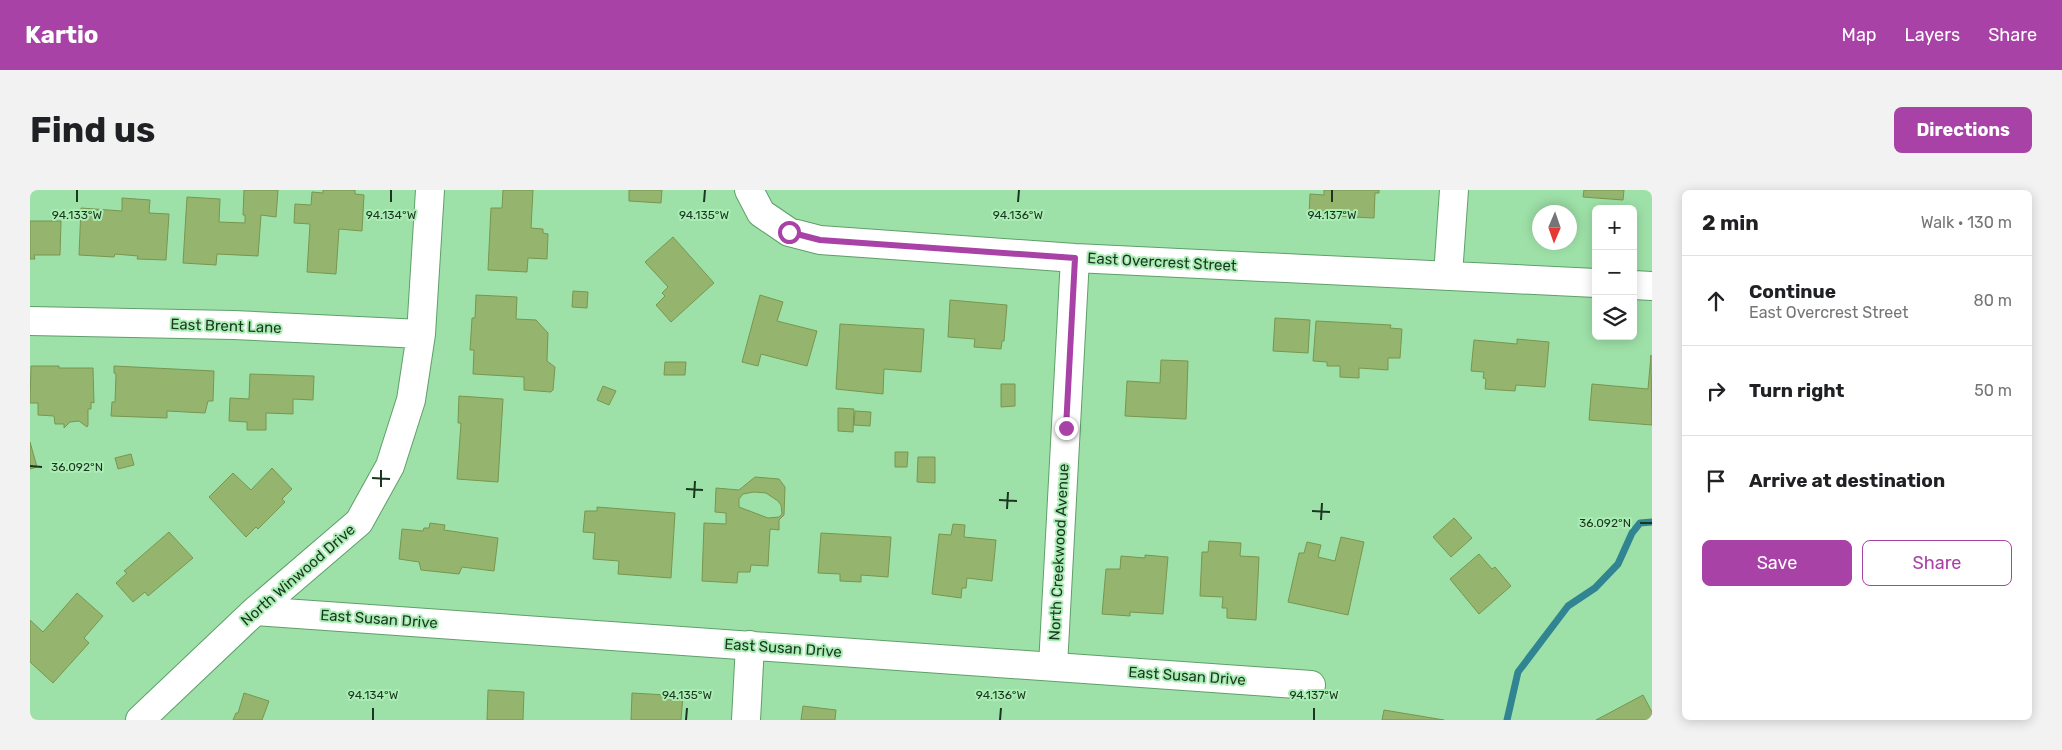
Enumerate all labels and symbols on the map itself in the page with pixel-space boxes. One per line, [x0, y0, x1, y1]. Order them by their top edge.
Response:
north arrow [1532, 205, 1577, 250]
text: 94.133°W [52, 208, 103, 222]
text: 94.134°W [366, 208, 417, 222]
text: 94.135°W [679, 208, 729, 222]
text: 94.136°W [993, 208, 1044, 222]
text: 94.137°W [1307, 208, 1357, 222]
route start [778, 221, 801, 244]
street label: East Overcrest Street [1087, 249, 1237, 275]
street label: East Brent Lane [170, 315, 282, 337]
route end [1055, 417, 1078, 440]
text: 36.092°N [51, 460, 103, 474]
street label: North Creekwood Avenue [1045, 463, 1073, 641]
text: 36.092°N [1579, 516, 1631, 530]
street label: North Winwood Drive [237, 520, 359, 630]
street label: East Susan Drive [320, 606, 438, 632]
street label: East Susan Drive [724, 635, 842, 661]
street label: East Susan Drive [1128, 663, 1246, 689]
text: 94.134°W [348, 688, 399, 702]
text: 94.135°W [662, 688, 712, 702]
text: 94.136°W [976, 688, 1027, 702]
text: 94.137°W [1289, 688, 1339, 702]

